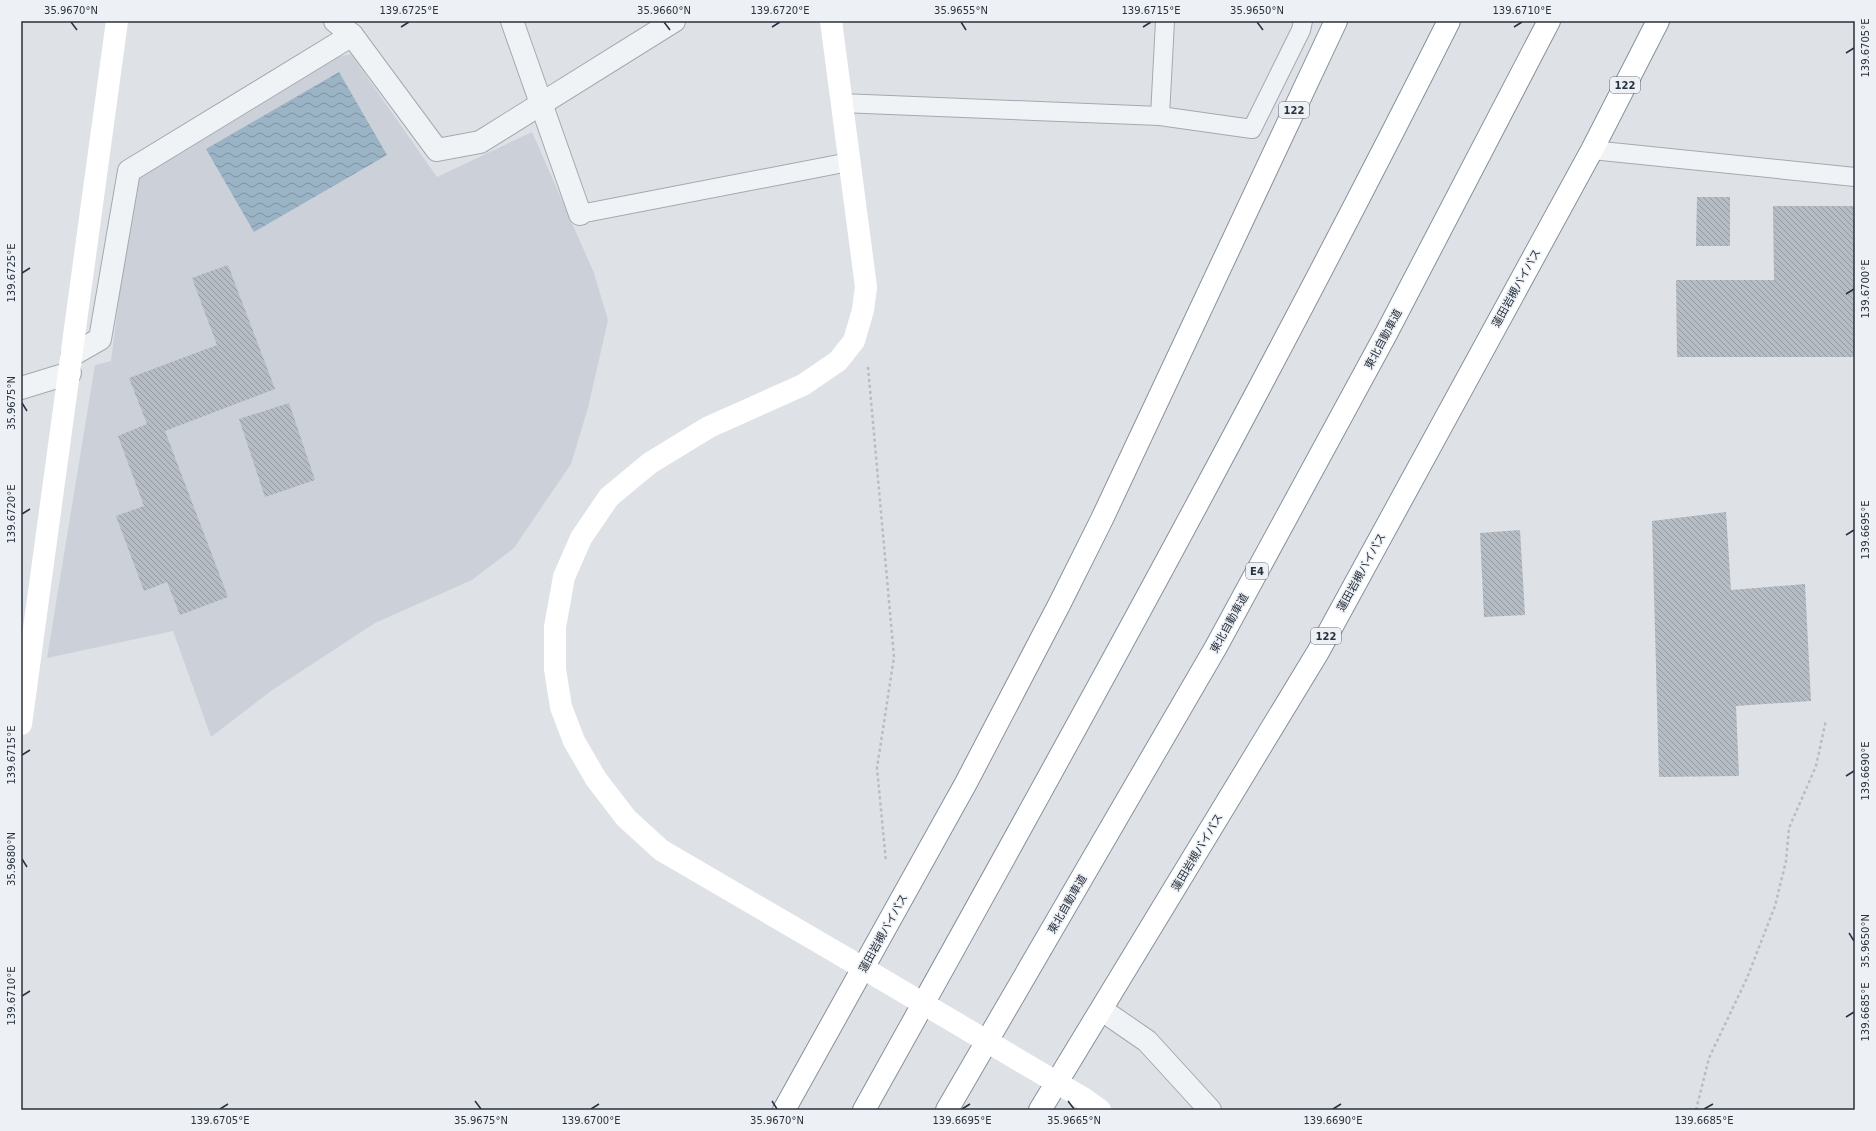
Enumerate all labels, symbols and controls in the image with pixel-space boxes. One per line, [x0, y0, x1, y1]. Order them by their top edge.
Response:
text: 35.9670°N [44, 5, 98, 16]
text: 139.6725°E [379, 5, 439, 16]
text: 35.9660°N [637, 5, 691, 16]
text: 139.6720°E [750, 5, 810, 16]
text: 35.9655°N [934, 5, 988, 16]
text: 139.6715°E [1121, 5, 1181, 16]
text: 35.9650°N [1230, 5, 1284, 16]
text: 139.6710°E [1492, 5, 1552, 16]
text: 139.6705°E [1860, 18, 1871, 78]
road number: 122 [1610, 77, 1640, 93]
road number: 122 [1279, 102, 1309, 118]
text: 139.6725°E [6, 243, 17, 303]
street label: 蓮田岩槻バイパス [1489, 247, 1543, 330]
text: 139.6700°E [1860, 259, 1871, 319]
street label: 東北自動車道 [1362, 307, 1405, 371]
text: 35.9675°N [6, 376, 17, 430]
text: 139.6720°E [6, 484, 17, 544]
text: 139.6695°E [1860, 500, 1871, 560]
street label: 蓮田岩槻バイパス [1334, 531, 1388, 614]
road number: E4 [1246, 563, 1268, 579]
street label: 東北自動車道 [1208, 591, 1251, 655]
road number: 122 [1311, 628, 1341, 644]
text: 139.6715°E [6, 725, 17, 785]
text: 139.6690°E [1860, 741, 1871, 801]
street label: 蓮田岩槻バイパス [1169, 811, 1226, 893]
text: 35.9680°N [6, 832, 17, 886]
street label: 東北自動車道 [1045, 872, 1090, 936]
street label: 蓮田岩槻バイパス [856, 892, 910, 975]
text: 35.9650°N [1860, 914, 1871, 968]
text: 139.6710°E [6, 966, 17, 1026]
text: 139.6685°E [1860, 982, 1871, 1042]
text: 139.6705°E [190, 1115, 250, 1126]
text: 35.9675°N [454, 1115, 508, 1126]
text: 139.6700°E [561, 1115, 621, 1126]
text: 35.9670°N [750, 1115, 804, 1126]
text: 139.6695°E [932, 1115, 992, 1126]
text: 35.9665°N [1047, 1115, 1101, 1126]
text: 139.6690°E [1303, 1115, 1363, 1126]
text: 139.6685°E [1674, 1115, 1734, 1126]

